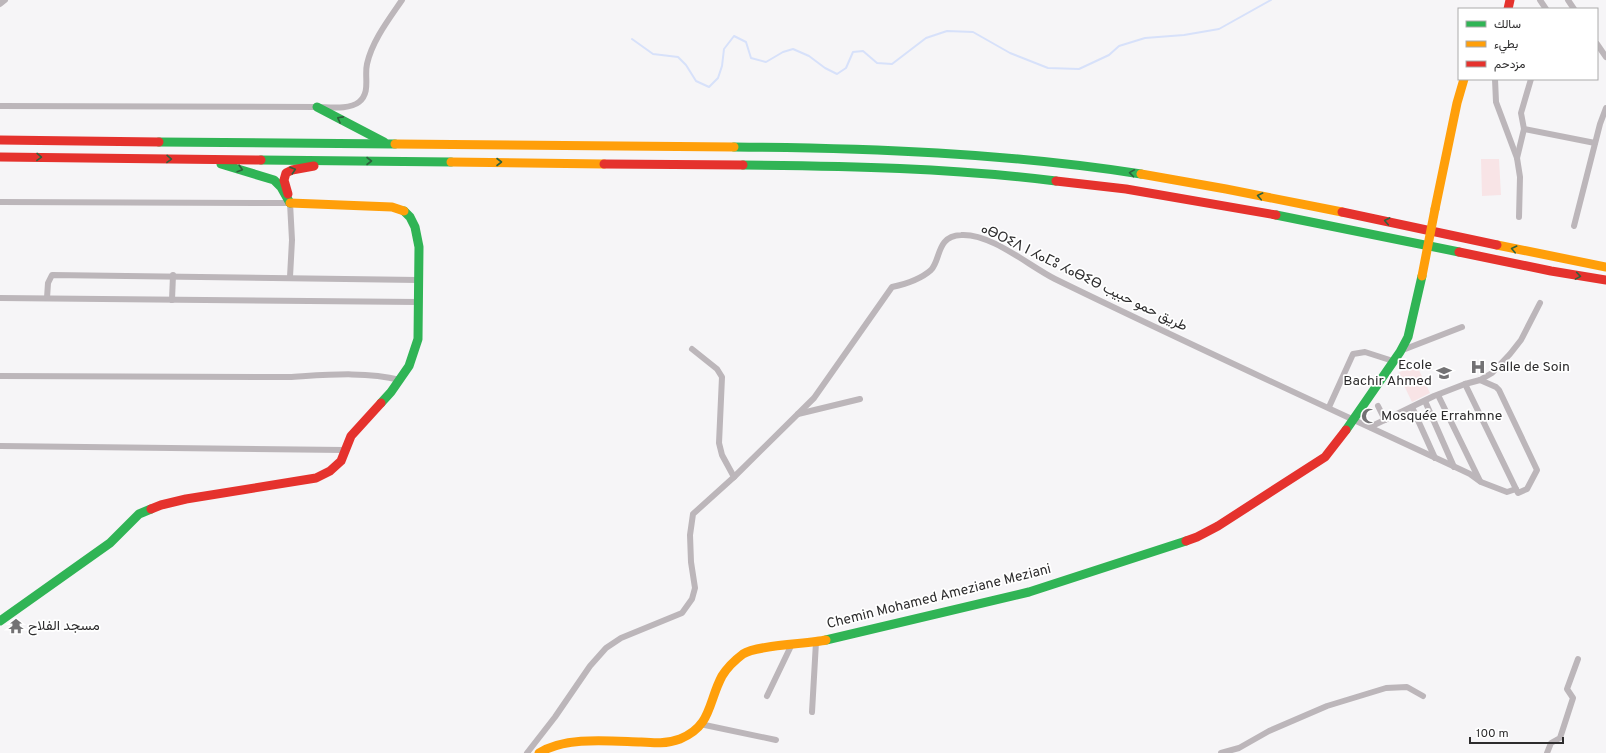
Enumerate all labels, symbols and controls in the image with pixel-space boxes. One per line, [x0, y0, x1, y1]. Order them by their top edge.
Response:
legend [1458, 8, 1598, 80]
text: سالك [1494, 17, 1521, 33]
text: بطيء [1494, 37, 1518, 54]
text: مزدحم [1494, 57, 1525, 73]
one-way arrow [337, 117, 345, 124]
one-way arrow [36, 153, 42, 161]
one-way arrow [166, 155, 172, 163]
one-way arrow [366, 157, 372, 165]
one-way arrow [496, 158, 502, 166]
one-way arrow [236, 164, 243, 173]
one-way arrow [289, 167, 296, 175]
one-way arrow [1129, 169, 1135, 178]
one-way arrow [1257, 192, 1263, 200]
one-way arrow [1384, 218, 1391, 226]
street label: ⴰⴱⵔⵉⴷ ⵏ ⵃⴰⵎⵓ ⵃⴰⴱⵉⴱ طريق حمو حبيب [978, 220, 1190, 336]
one-way arrow [1511, 245, 1518, 254]
one-way arrow [1575, 271, 1581, 279]
place label: Ecole Bachir Ahmed [1343, 357, 1432, 390]
hospital icon: Salle de Soin [1469, 358, 1487, 376]
place label: Salle de Soin [1490, 359, 1570, 376]
school or university icon: Ecole Bachir Ahmed [1435, 364, 1453, 382]
mosque icon: Mosquée Errahmne [1360, 407, 1378, 425]
place label: Mosquée Errahmne [1381, 408, 1502, 425]
street label: Chemin Mohamed Ameziane Meziani [825, 561, 1053, 633]
temple icon: مسجد الفلاح [7, 617, 25, 635]
place label: مسجد الفلاح [28, 618, 100, 636]
scale bar [1470, 719, 1563, 745]
text: 100 m [1476, 726, 1509, 742]

